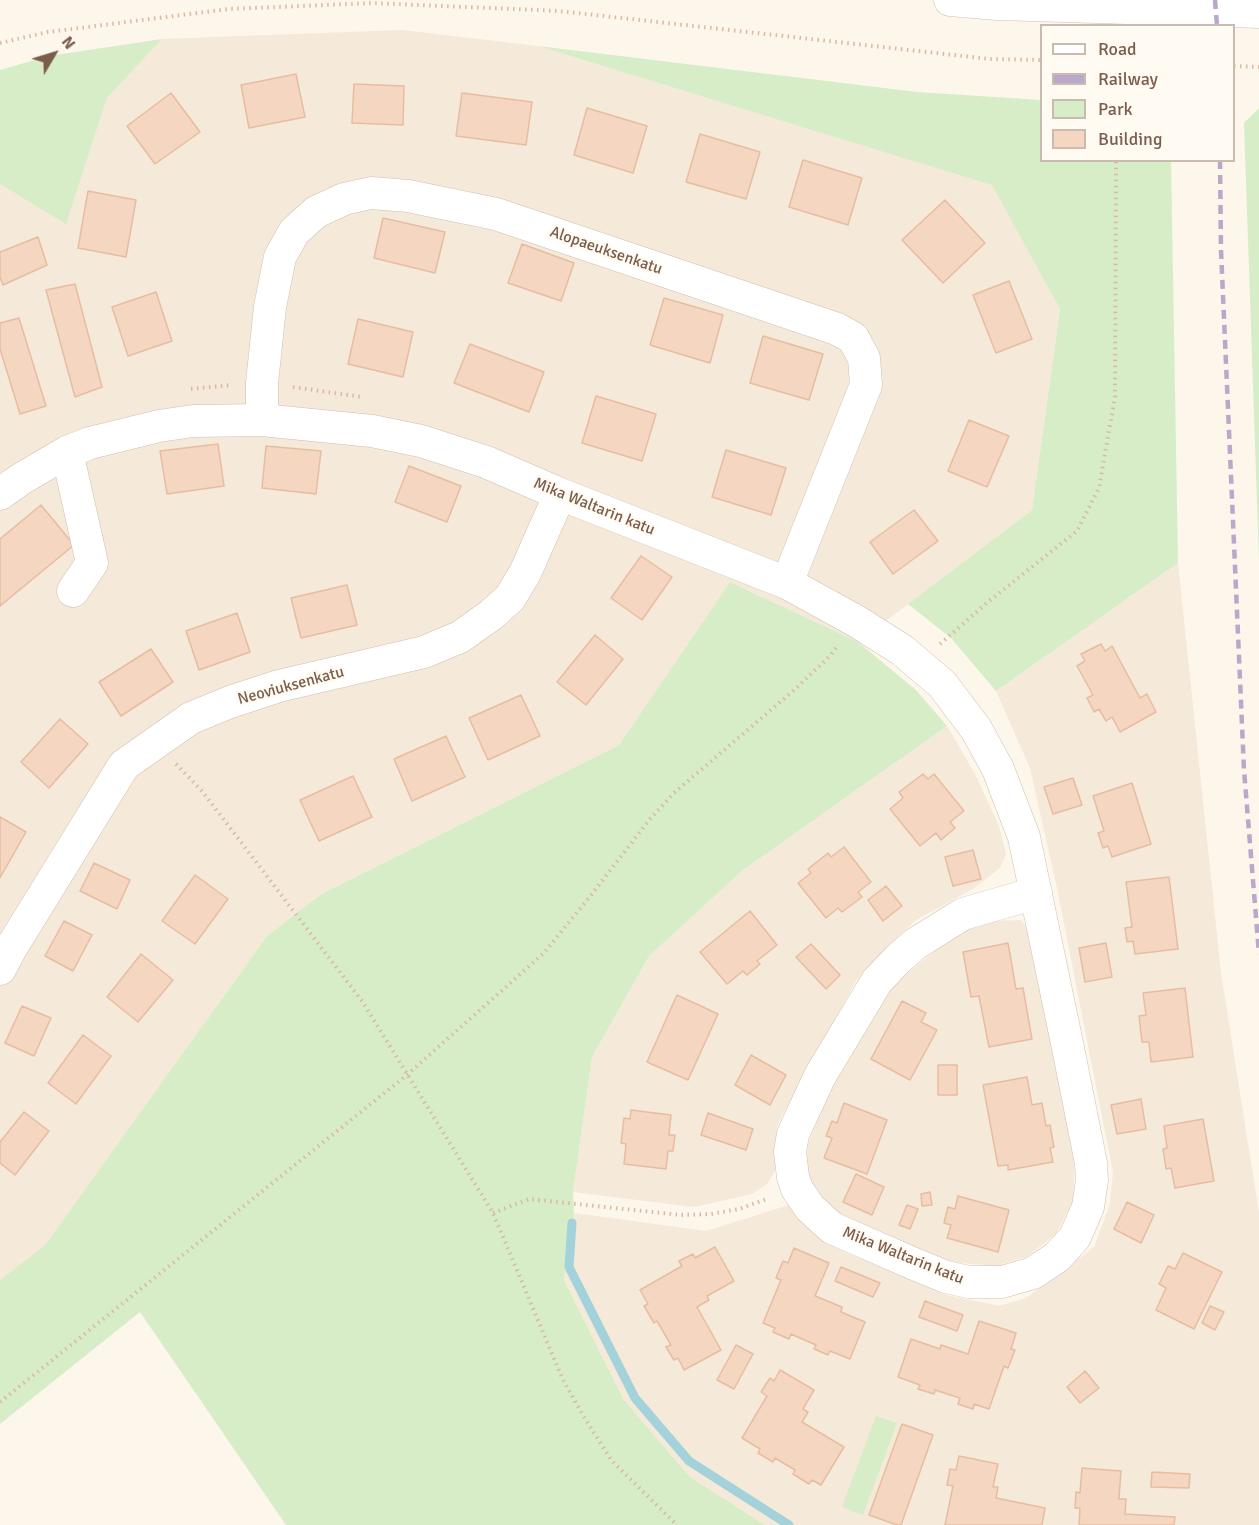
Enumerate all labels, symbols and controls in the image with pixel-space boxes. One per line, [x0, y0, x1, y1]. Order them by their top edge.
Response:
north arrow [24, 24, 84, 84]
legend [1040, 24, 1235, 162]
text: N [57, 32, 79, 53]
text: Road [1098, 38, 1137, 60]
text: Railway [1098, 68, 1158, 90]
text: Park [1098, 98, 1133, 120]
text: Building [1098, 128, 1162, 150]
street label: Alopaeuksenkatu [547, 223, 665, 279]
street label: Mika Waltarin katu [530, 474, 658, 540]
street label: Neoviuksenkatu [236, 663, 346, 709]
street label: Mika Waltarin katu [839, 1223, 967, 1289]

